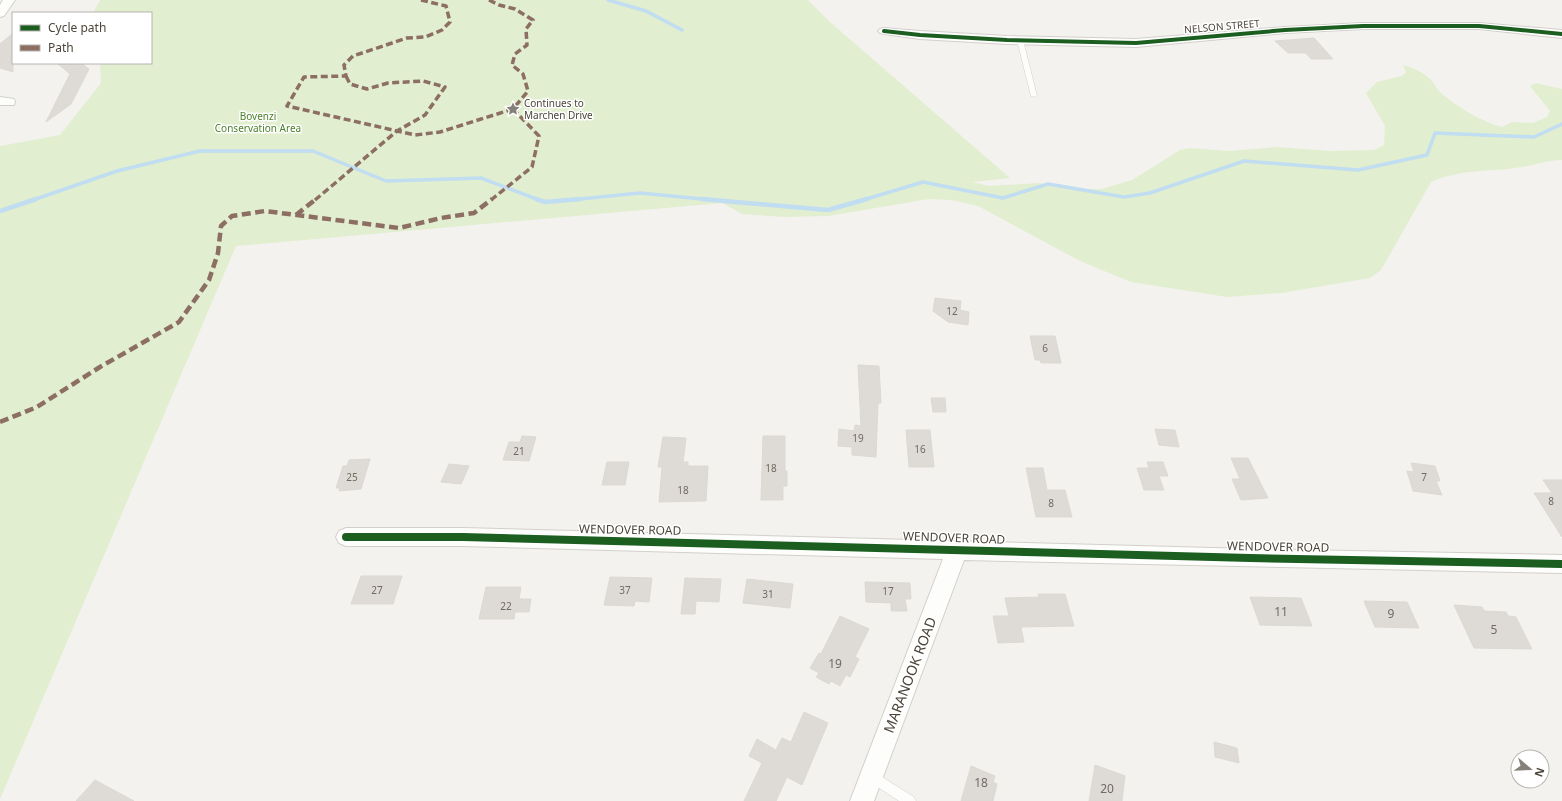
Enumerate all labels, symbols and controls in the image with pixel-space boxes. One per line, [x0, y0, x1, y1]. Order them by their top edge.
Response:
legend [12, 12, 152, 64]
street label: NELSON STREET [1184, 16, 1261, 36]
text: Cycle path [48, 19, 106, 36]
text: Path [48, 39, 74, 56]
place label: Continues to Marchen Drive [524, 96, 593, 122]
place icon: Continues to Marchen Drive [505, 101, 521, 117]
park label: Bovenzi Conservation Area [215, 109, 301, 135]
house number: 12 [946, 304, 958, 318]
house number: 6 [1042, 341, 1048, 355]
house number: 19 [852, 431, 864, 445]
house number: 16 [914, 442, 926, 456]
house number: 21 [513, 444, 525, 458]
house number: 18 [765, 461, 777, 475]
house number: 25 [346, 470, 358, 484]
house number: 7 [1421, 470, 1427, 484]
house number: 18 [677, 483, 689, 497]
house number: 8 [1548, 494, 1554, 508]
house number: 8 [1048, 496, 1054, 510]
street label: WENDOVER ROAD [579, 520, 682, 539]
street label: WENDOVER ROAD [903, 527, 1006, 548]
street label: WENDOVER ROAD [1227, 537, 1330, 556]
house number: 27 [371, 583, 383, 597]
house number: 37 [619, 583, 631, 597]
house number: 17 [882, 584, 894, 598]
house number: 31 [762, 587, 774, 601]
house number: 22 [500, 599, 512, 613]
house number: 11 [1274, 603, 1288, 620]
house number: 9 [1388, 605, 1395, 622]
street label: MARANOOK ROAD [879, 614, 940, 735]
house number: 5 [1491, 621, 1498, 638]
house number: 19 [828, 655, 842, 672]
north arrow [1510, 749, 1550, 789]
text: N [1531, 766, 1548, 779]
house number: 18 [974, 774, 988, 791]
house number: 20 [1100, 780, 1114, 797]

